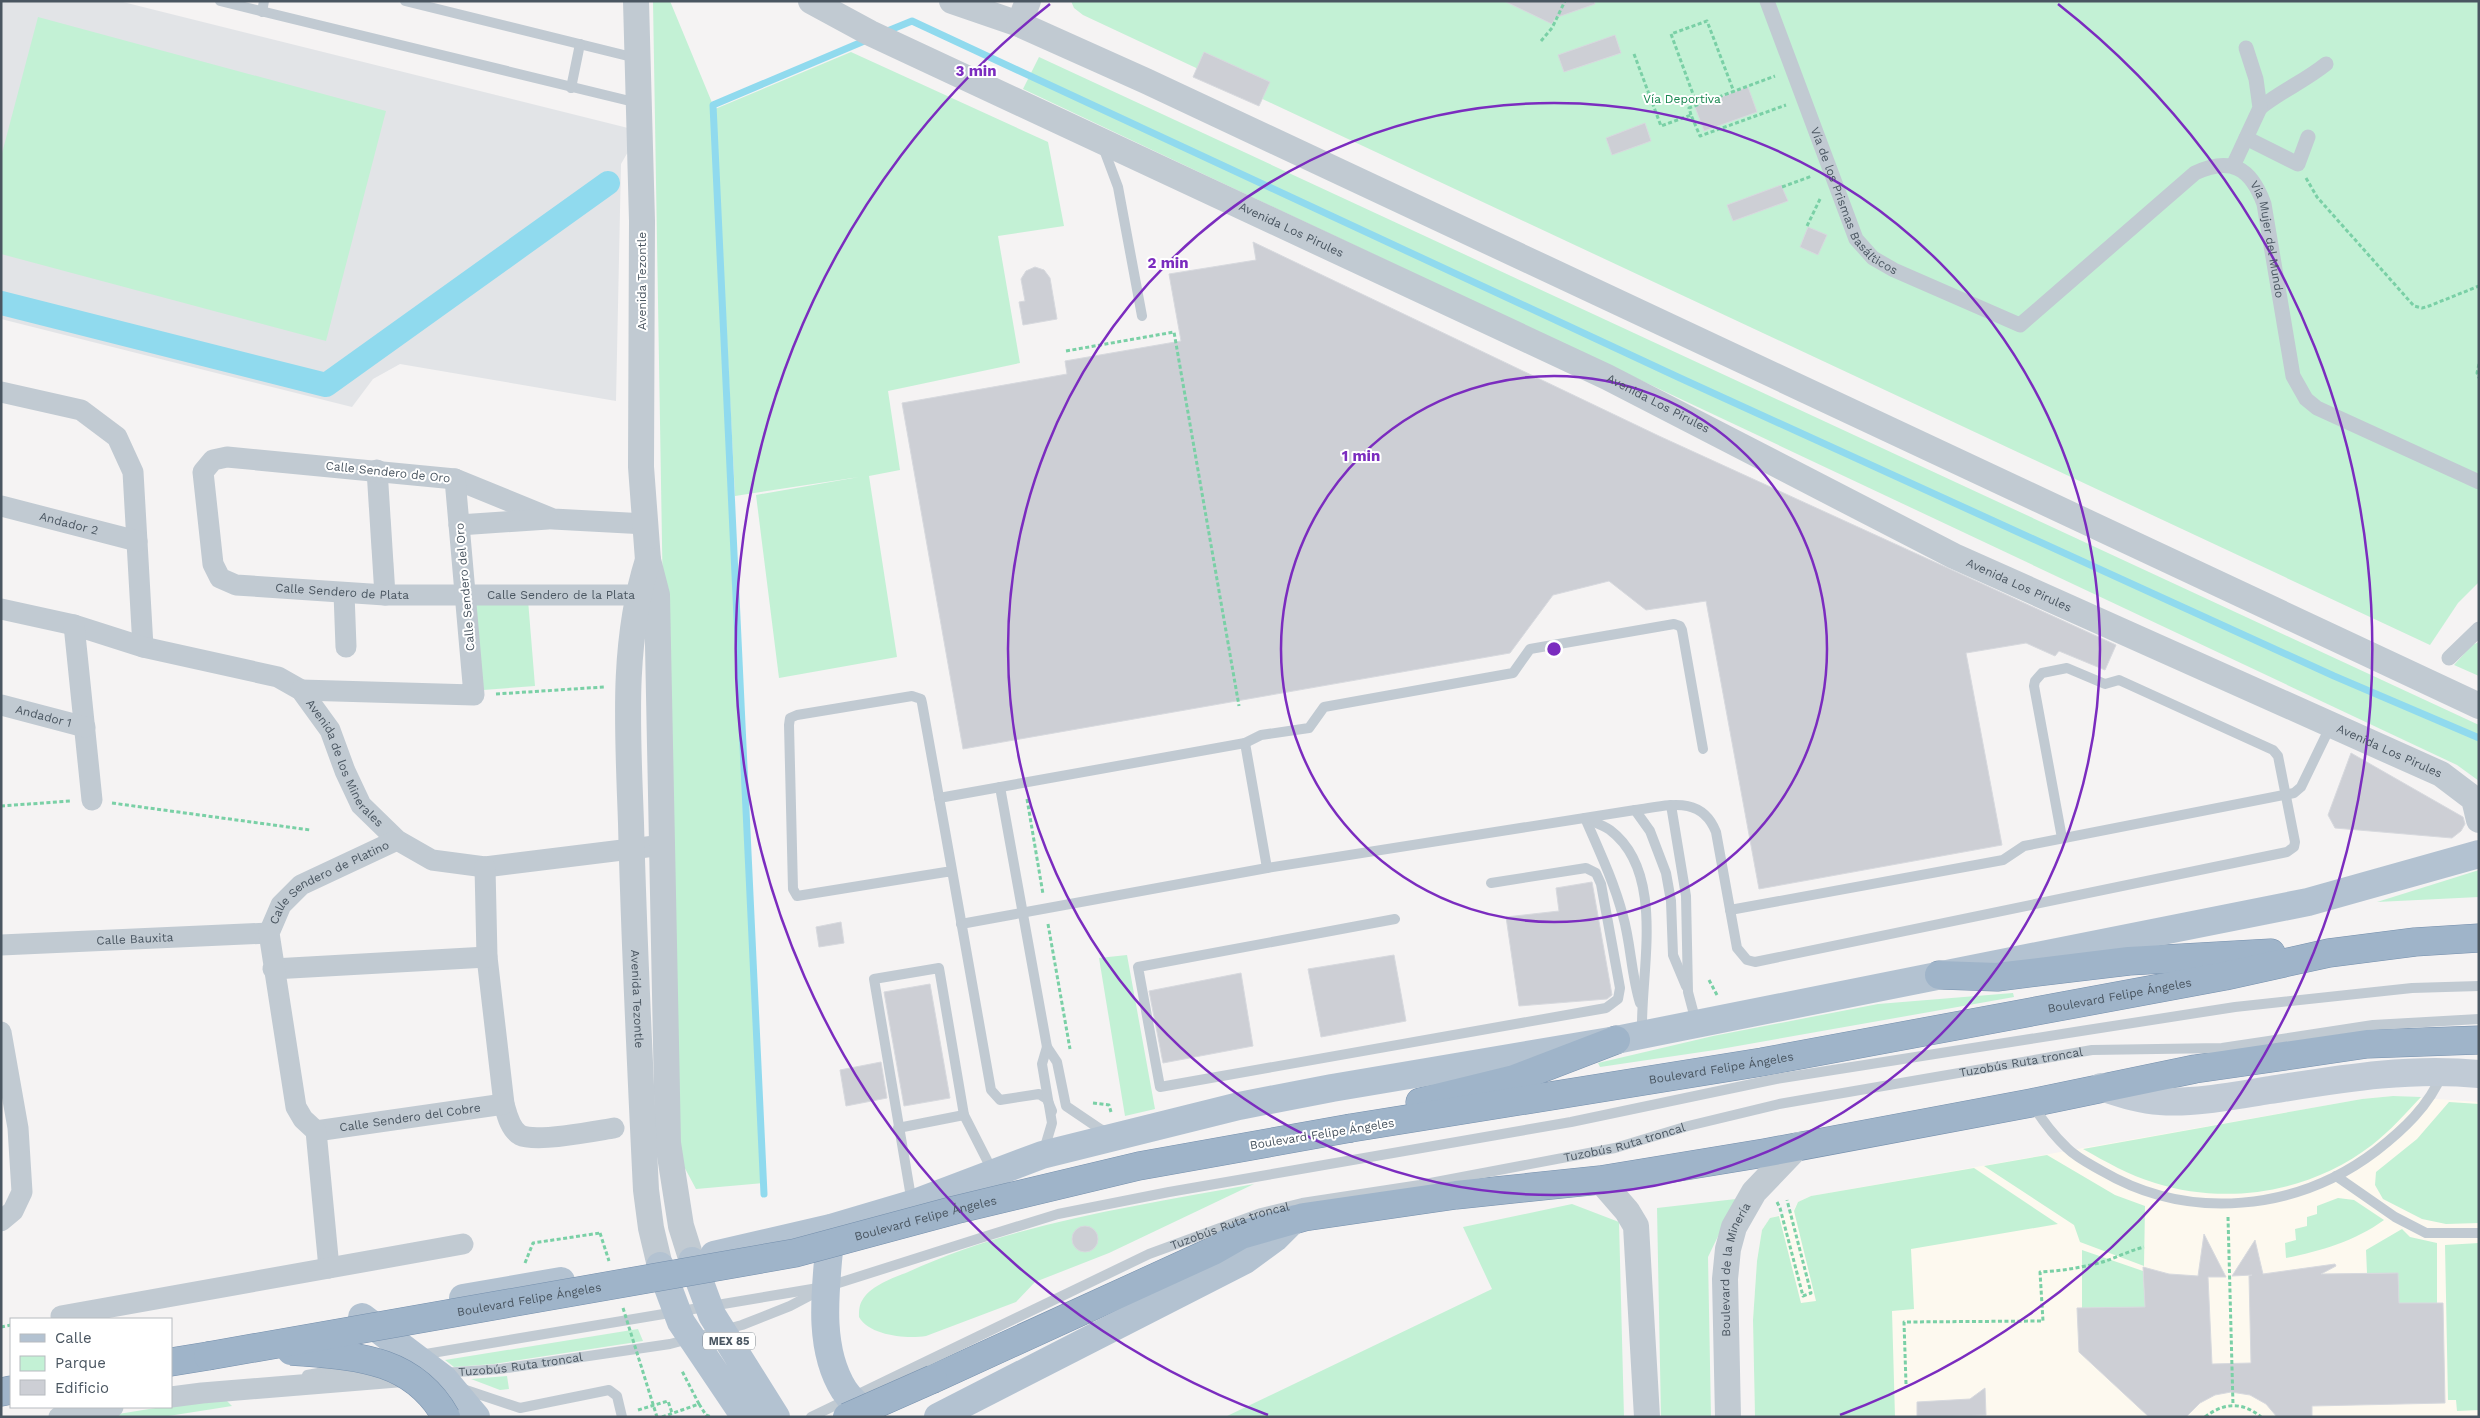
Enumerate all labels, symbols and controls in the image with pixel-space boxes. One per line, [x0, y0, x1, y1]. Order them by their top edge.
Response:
text: 3 min [956, 62, 996, 80]
park label: Vía Deportiva [1643, 92, 1721, 106]
street label: Vía de los Prismas Basálticos [1808, 125, 1900, 278]
street label: Vía Mujer del Mundo [2247, 178, 2287, 299]
street label: Avenida Los Pirules [1237, 199, 1346, 260]
street label: Avenida Tezontle [635, 232, 649, 330]
text: 2 min [1147, 254, 1189, 272]
street label: Avenida Los Pirules [1604, 371, 1712, 436]
text: 1 min [1342, 447, 1380, 465]
street label: Calle Sendero de Oro [325, 458, 451, 486]
street label: Andador 2 [38, 509, 100, 538]
street label: Calle Sendero del Oro [452, 522, 478, 652]
street label: Avenida Los Pirules [1964, 555, 2074, 615]
street label: Calle Sendero de Plata [275, 581, 409, 602]
street label: Calle Sendero de la Plata [487, 588, 635, 602]
centre of rings [1545, 640, 1563, 658]
street label: Avenida de los Minerales [303, 697, 386, 830]
street label: Andador 1 [14, 702, 73, 730]
street label: Avenida Los Pirules [2335, 721, 2444, 781]
street label: Calle Sendero de Platino [267, 838, 391, 926]
street label: Calle Bauxita [96, 930, 174, 948]
street label: Avenida Tezontle [628, 949, 646, 1049]
street label: Boulevard Felipe Ángeles [2046, 975, 2193, 1016]
street label: Tuzobús Ruta troncal [1958, 1045, 2084, 1080]
street label: Boulevard Felipe Ángeles [1648, 1049, 1795, 1087]
street label: Calle Sendero del Cobre [339, 1100, 482, 1135]
street label: Boulevard Felipe Ángeles [1249, 1116, 1395, 1152]
street label: Tuzobús Ruta troncal [1563, 1120, 1687, 1165]
street label: Boulevard Felipe Ángeles [853, 1193, 998, 1244]
street label: Tuzobús Ruta troncal [1168, 1199, 1291, 1253]
street label: Boulevard de la Minería [1718, 1200, 1754, 1337]
street label: Boulevard Felipe Ángeles [456, 1280, 602, 1319]
legend [10, 1318, 172, 1408]
text: Calle [55, 1329, 92, 1347]
road number: MEX 85 [703, 1332, 755, 1350]
street label: Tuzobús Ruta troncal [458, 1350, 584, 1379]
text: Parque [55, 1354, 106, 1372]
text: Edificio [55, 1379, 109, 1397]

